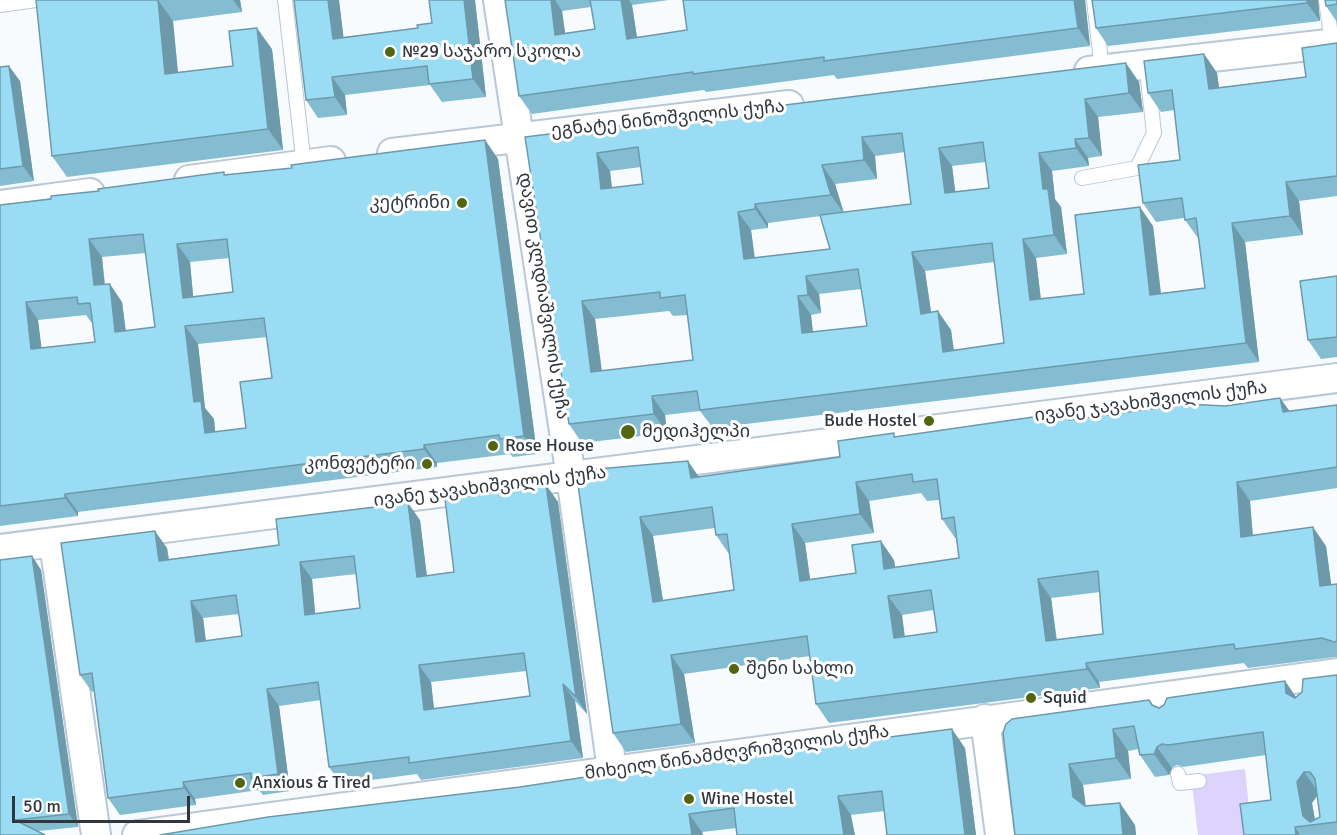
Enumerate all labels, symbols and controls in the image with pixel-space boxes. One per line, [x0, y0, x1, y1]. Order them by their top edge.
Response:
place label: №29 საჯარო სკოლა [402, 41, 581, 63]
marker: №29 საჯარო სკოლა [383, 45, 397, 59]
street label: ეგნატე ნინოშვილის ქუჩა [550, 96, 786, 142]
street label: დავით კლდიაშვილის ქუჩა [513, 171, 573, 421]
place label: კეტრინი [369, 192, 450, 214]
marker: კეტრინი [455, 196, 469, 210]
street label: ივანე ჯავახიშვილის ქუჩა [1033, 377, 1269, 427]
place label: Bude Hostel [824, 410, 917, 432]
marker: Bude Hostel [922, 414, 936, 428]
place label: მედიჰელპი [642, 421, 750, 443]
marker: მედიჰელპი [619, 423, 637, 441]
place label: Rose House [505, 435, 594, 457]
marker: Rose House [486, 439, 500, 453]
place label: კონფეტერი [304, 453, 415, 475]
marker: კონფეტერი [420, 457, 434, 471]
street label: ივანე ჯავახიშვილის ქუჩა [372, 462, 608, 512]
place label: შენი სახლი [746, 658, 854, 680]
marker: შენი სახლი [727, 662, 741, 676]
place label: Squid [1043, 687, 1087, 709]
marker: Squid [1024, 691, 1038, 705]
street label: მიხეილ წინამძღვრიშვილის ქუჩა [583, 721, 891, 785]
place label: Anxious & Tired [252, 772, 371, 794]
marker: Anxious & Tired [233, 776, 247, 790]
scale bar [15, 784, 194, 822]
place label: Wine Hostel [701, 788, 794, 810]
marker: Wine Hostel [682, 792, 696, 806]
text: 50 m [23, 795, 61, 817]

